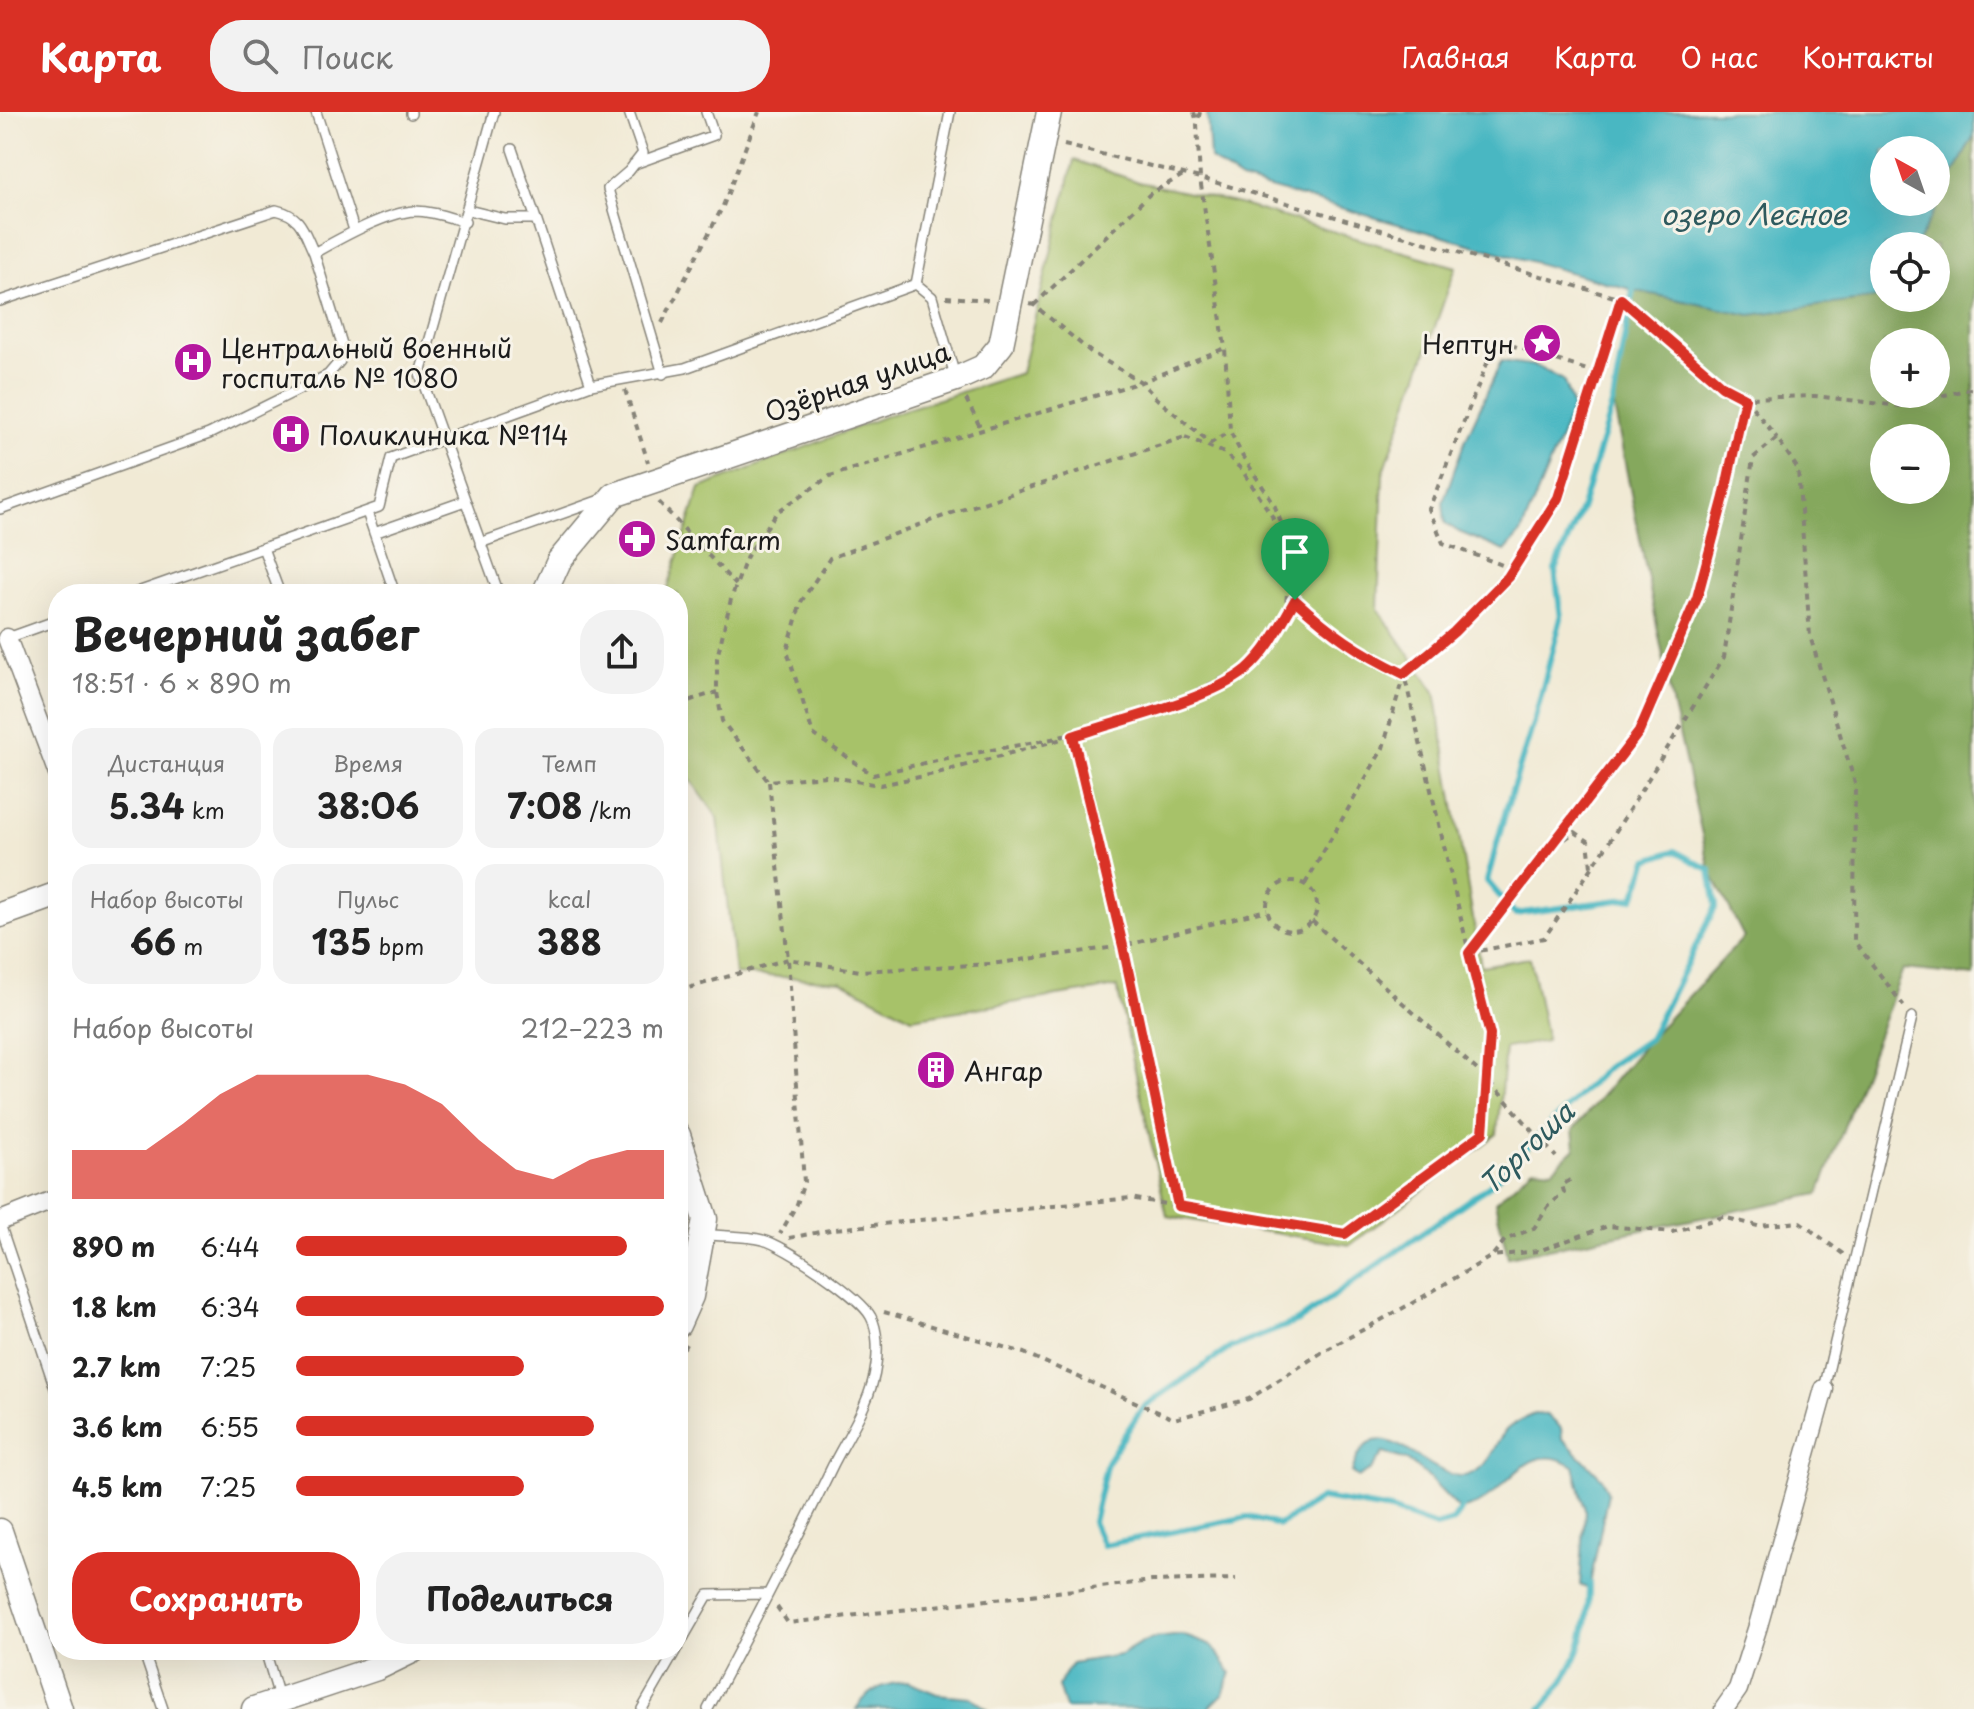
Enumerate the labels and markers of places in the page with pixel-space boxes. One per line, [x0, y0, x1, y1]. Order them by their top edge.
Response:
place icon: Нептун [1521, 322, 1563, 364]
place label: Нептун [1422, 324, 1514, 363]
place label: Центральный военный госпиталь № 1080 [221, 328, 512, 397]
hospital icon: Центральный военный госпиталь № 1080 [172, 341, 214, 383]
hospital icon: Поликлиника №114 [270, 413, 312, 455]
place label: Поликлиника №114 [319, 415, 569, 454]
pharmacy icon: Samfarm [616, 518, 658, 560]
pin [1261, 518, 1329, 600]
place label: Samfarm [665, 520, 781, 559]
building icon: Ангар [915, 1049, 957, 1091]
place label: Ангар [964, 1051, 1043, 1090]

